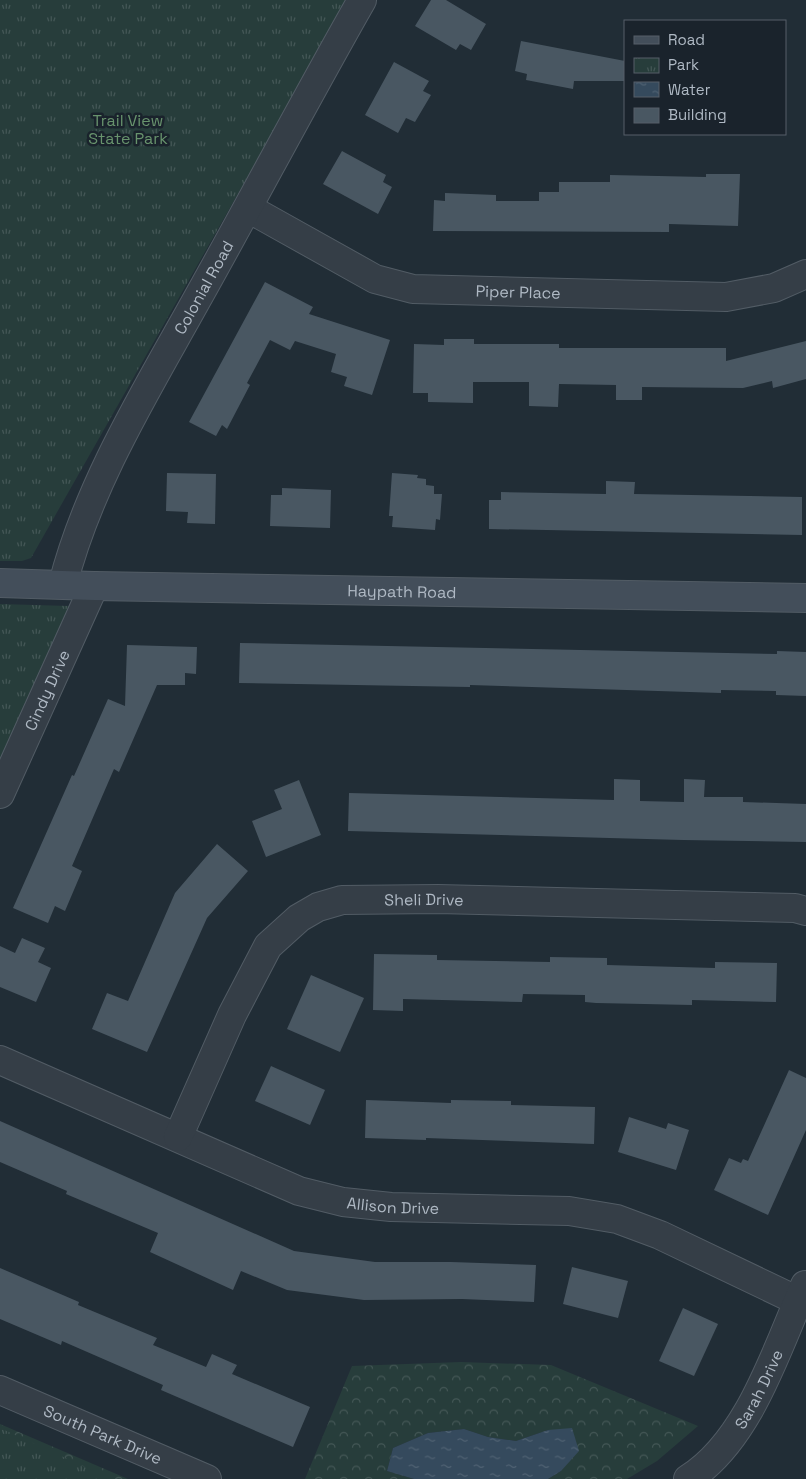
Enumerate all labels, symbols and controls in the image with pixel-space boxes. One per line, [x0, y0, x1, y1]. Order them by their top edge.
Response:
legend [624, 20, 786, 135]
text: Road [668, 30, 705, 49]
text: Park [668, 55, 699, 74]
text: Water [668, 80, 711, 99]
text: Building [668, 105, 727, 124]
park label: Trail View State Park [88, 110, 168, 149]
street label: Colonial Road [169, 237, 238, 338]
street label: Piper Place [475, 281, 561, 304]
street label: Haypath Road [347, 580, 457, 603]
street label: Cindy Drive [20, 647, 75, 734]
street label: Sheli Drive [384, 889, 464, 911]
street label: Allison Drive [346, 1192, 439, 1219]
street label: Sarah Drive [730, 1346, 788, 1433]
street label: South Park Drive [40, 1400, 165, 1469]

